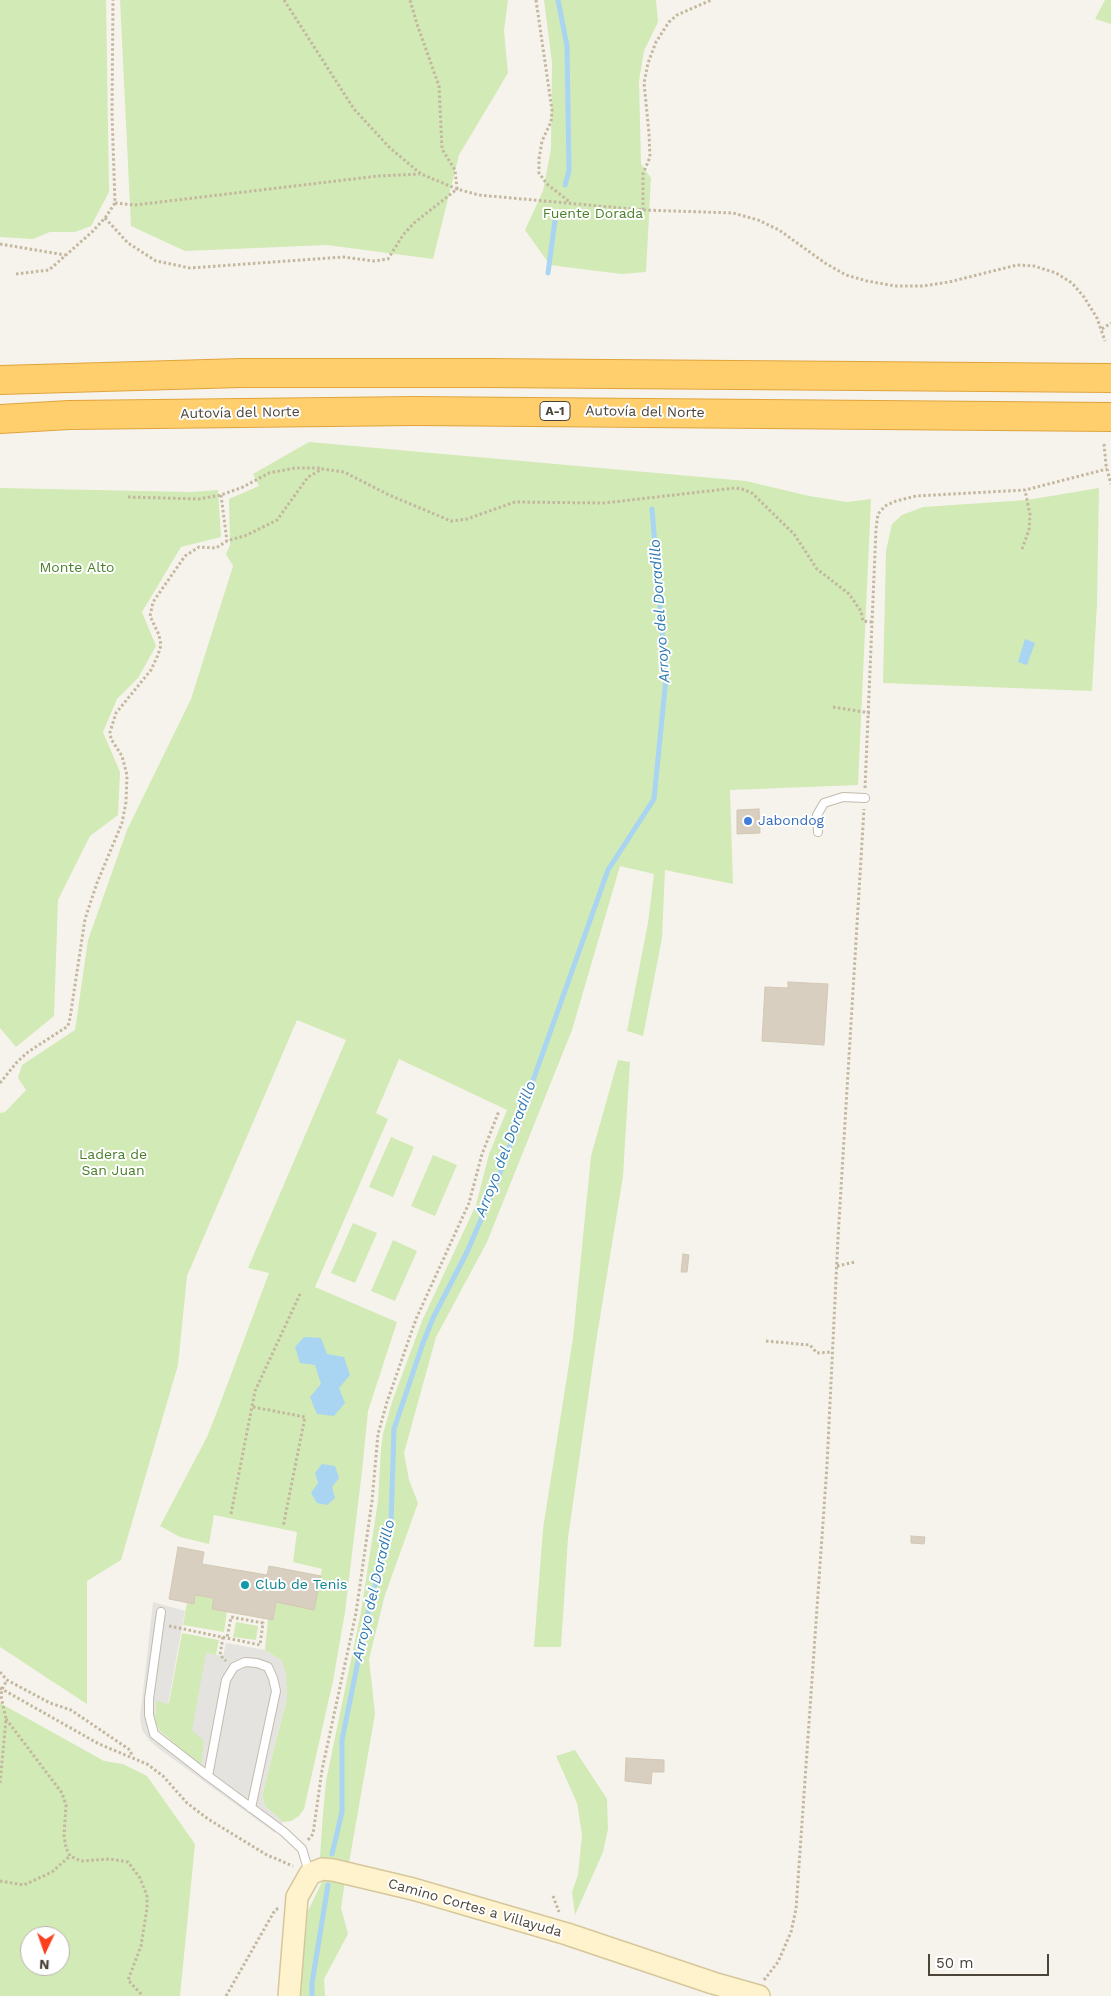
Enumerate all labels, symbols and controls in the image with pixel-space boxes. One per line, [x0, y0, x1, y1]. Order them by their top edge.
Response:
park label: Fuente Dorada [543, 206, 643, 222]
road number: A-1 [540, 402, 570, 421]
street label: Autovía del Norte [585, 403, 705, 421]
street label: Autovía del Norte [180, 404, 300, 422]
water label: Arroyo del Doradillo [646, 538, 674, 684]
park label: Monte Alto [39, 560, 115, 576]
place label: Jabondog [758, 813, 824, 829]
marker: Jabondog [742, 815, 754, 827]
water label: Arroyo del Doradillo [472, 1078, 540, 1220]
park label: Ladera de San Juan [79, 1147, 147, 1180]
water label: Arroyo del Doradillo [349, 1518, 399, 1662]
place label: Club de Tenis [255, 1577, 347, 1593]
marker: Club de Tenis [239, 1579, 251, 1591]
street label: Camino Cortes a Villayuda [386, 1875, 564, 1941]
north arrow [20, 1926, 70, 1976]
scale bar [931, 1944, 1052, 1976]
text: 50 m [936, 1954, 973, 1972]
text: N [39, 1957, 50, 1973]

